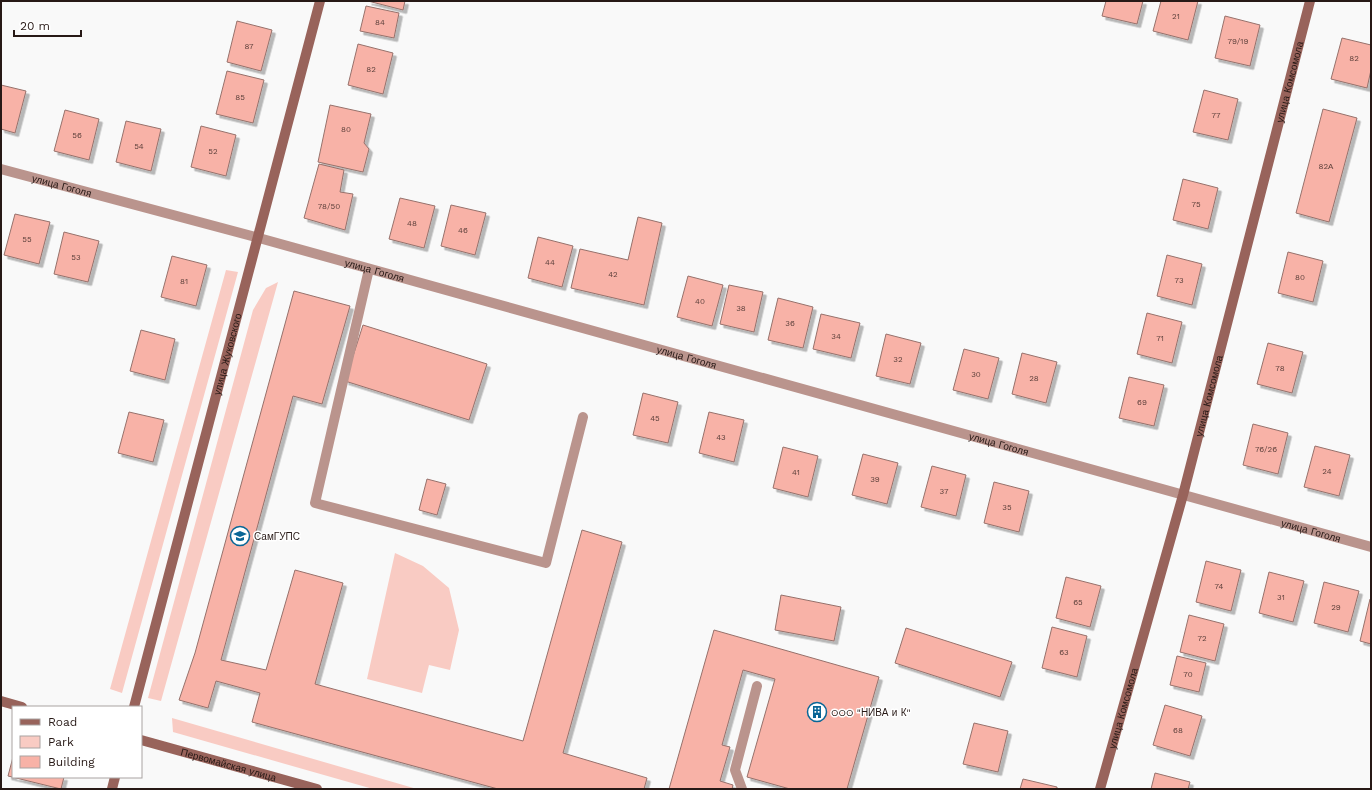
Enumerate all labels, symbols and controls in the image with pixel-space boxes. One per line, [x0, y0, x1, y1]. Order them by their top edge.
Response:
scale bar [14, 12, 81, 38]
house number: 21 [1172, 12, 1180, 21]
house number: 84 [375, 18, 385, 27]
text: 20 m [20, 19, 50, 33]
house number: 79/19 [1228, 37, 1248, 46]
street label: улица Комсомола [1274, 40, 1306, 124]
house number: 87 [244, 42, 254, 51]
house number: 82 [1349, 54, 1359, 63]
house number: 82 [366, 65, 376, 74]
house number: 85 [235, 93, 245, 102]
house number: 77 [1212, 111, 1221, 120]
house number: 80 [341, 125, 351, 134]
house number: 56 [72, 131, 82, 140]
house number: 54 [134, 142, 144, 151]
house number: 52 [208, 147, 218, 156]
house number: 82А [1319, 162, 1334, 171]
street label: улица Гоголя [31, 173, 93, 199]
house number: 75 [1191, 200, 1201, 209]
house number: 78/50 [318, 202, 340, 211]
house number: 48 [407, 219, 417, 228]
house number: 46 [458, 226, 468, 235]
house number: 55 [22, 235, 32, 244]
house number: 53 [71, 253, 81, 262]
street label: улица Гоголя [343, 257, 405, 284]
house number: 44 [545, 258, 555, 267]
house number: 42 [608, 270, 618, 279]
house number: 80 [1295, 273, 1305, 282]
house number: 73 [1174, 276, 1184, 285]
house number: 81 [180, 277, 188, 286]
house number: 40 [695, 297, 705, 306]
house number: 38 [736, 304, 746, 313]
street label: улица Жуковского [211, 312, 244, 396]
house number: 36 [785, 319, 795, 328]
house number: 34 [831, 332, 841, 341]
house number: 71 [1156, 334, 1164, 343]
street label: улица Гоголя [656, 344, 718, 371]
street label: улица Комсомола [1193, 354, 1225, 438]
house number: 32 [893, 355, 903, 364]
house number: 78 [1275, 364, 1285, 373]
house number: 30 [971, 370, 981, 379]
house number: 28 [1029, 374, 1039, 383]
house number: 69 [1137, 398, 1147, 407]
house number: 45 [650, 414, 660, 423]
street label: улица Гоголя [968, 431, 1030, 458]
house number: 43 [716, 433, 726, 442]
house number: 76/26 [1255, 445, 1277, 454]
house number: 24 [1322, 467, 1332, 476]
house number: 41 [792, 468, 800, 477]
house number: 39 [870, 475, 880, 484]
house number: 37 [940, 487, 949, 496]
house number: 35 [1002, 503, 1012, 512]
street label: улица Гоголя [1280, 517, 1342, 544]
school or university icon: СамГУПС [229, 525, 251, 547]
place label: СамГУПС [254, 531, 300, 542]
house number: 74 [1215, 582, 1224, 591]
house number: 31 [1277, 593, 1285, 602]
house number: 65 [1073, 598, 1083, 607]
house number: 29 [1331, 603, 1341, 612]
house number: 72 [1197, 634, 1207, 643]
house number: 63 [1059, 648, 1069, 657]
street label: улица Комсомола [1107, 666, 1140, 750]
house number: 70 [1183, 670, 1193, 679]
building icon: OOO "НИВА и К" [806, 701, 828, 723]
legend [12, 706, 142, 778]
place label: OOO "НИВА и К" [831, 707, 911, 718]
text: Road [48, 715, 77, 729]
house number: 68 [1173, 726, 1183, 735]
text: Park [48, 735, 74, 749]
street label: Первомайская улица [180, 746, 278, 784]
text: Building [48, 755, 95, 769]

